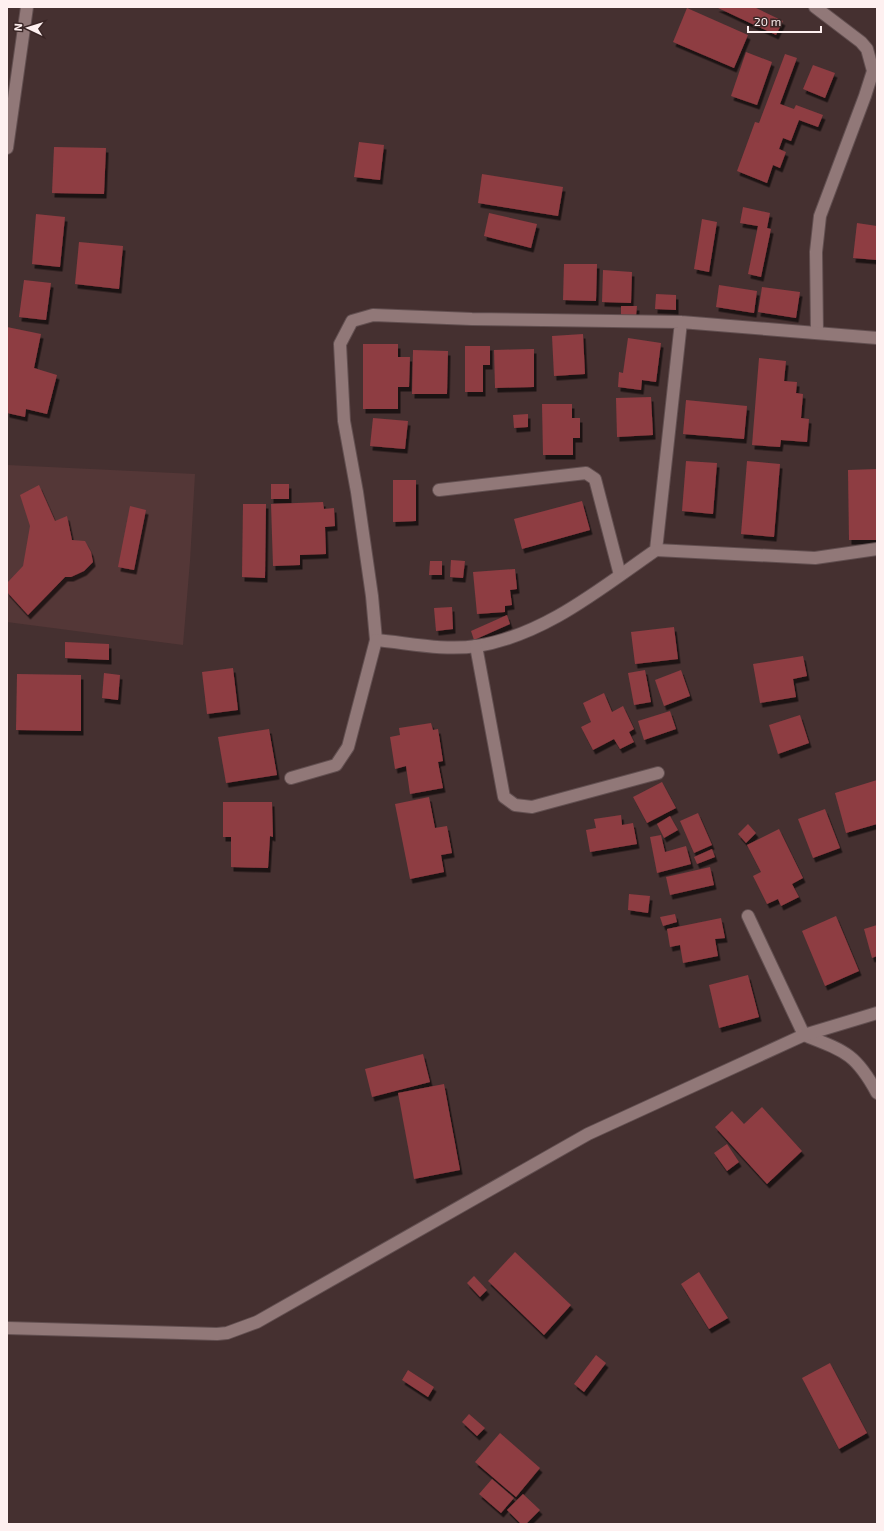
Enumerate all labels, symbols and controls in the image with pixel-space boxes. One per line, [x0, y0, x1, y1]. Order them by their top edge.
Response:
north arrow [8, 8, 48, 48]
scale bar [748, 8, 821, 34]
text: 20 m [754, 14, 781, 28]
text: N [11, 23, 24, 32]

